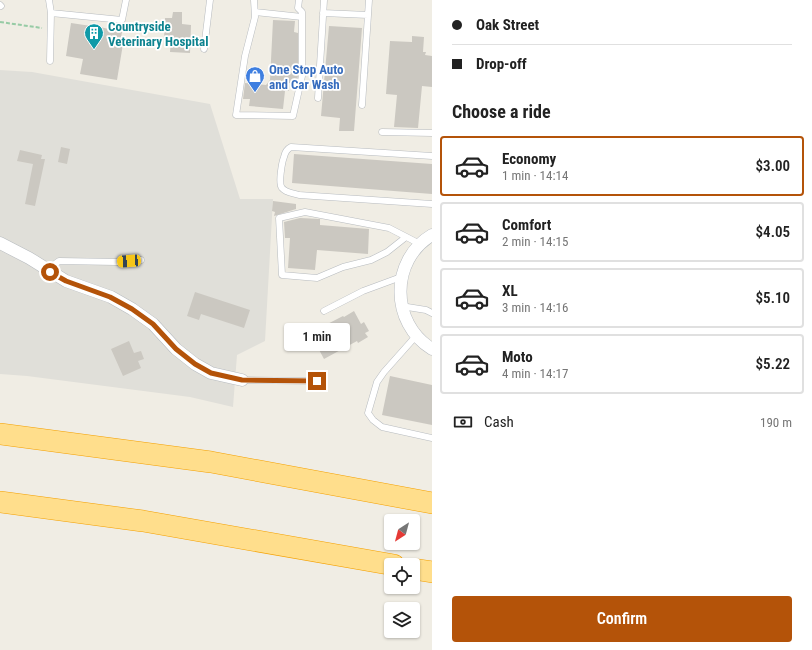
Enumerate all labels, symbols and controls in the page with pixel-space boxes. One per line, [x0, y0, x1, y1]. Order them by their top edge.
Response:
text: Oak Street [476, 16, 539, 34]
place label: Countryside Veterinary Hospital [108, 19, 208, 49]
building icon: Countryside Veterinary Hospital [83, 22, 105, 50]
text: Drop-off [476, 55, 527, 73]
place label: One Stop Auto and Car Wash [269, 62, 344, 92]
shop icon: One Stop Auto and Car Wash [244, 65, 266, 93]
text: Choose a ride [452, 101, 551, 122]
icon: car [454, 148, 490, 184]
text: Economy [502, 150, 556, 168]
text: $3.00 [756, 157, 790, 175]
text: 1 min · 14:14 [502, 168, 568, 183]
icon: car [454, 214, 490, 250]
text: Comfort [502, 216, 551, 234]
text: $4.05 [756, 223, 790, 241]
text: 2 min · 14:15 [502, 234, 568, 249]
car [117, 254, 141, 268]
route start [41, 263, 59, 281]
icon: car [454, 280, 490, 316]
text: XL [502, 282, 518, 300]
text: $5.10 [756, 289, 790, 307]
text: 3 min · 14:16 [502, 300, 568, 315]
callout: 1 min [284, 323, 350, 351]
text: 1 min [303, 329, 331, 344]
icon: car [454, 346, 490, 382]
text: Moto [502, 348, 533, 366]
text: $5.22 [756, 355, 790, 373]
text: 4 min · 14:17 [502, 366, 568, 381]
route end [308, 372, 326, 390]
icon: cash [452, 411, 474, 433]
text: Cash [484, 413, 514, 431]
text: 190 m [760, 415, 792, 430]
north arrow [384, 514, 420, 550]
map controls [384, 514, 420, 638]
button: locate [384, 558, 420, 594]
button: Confirm [452, 596, 792, 642]
button: layers [384, 602, 420, 638]

